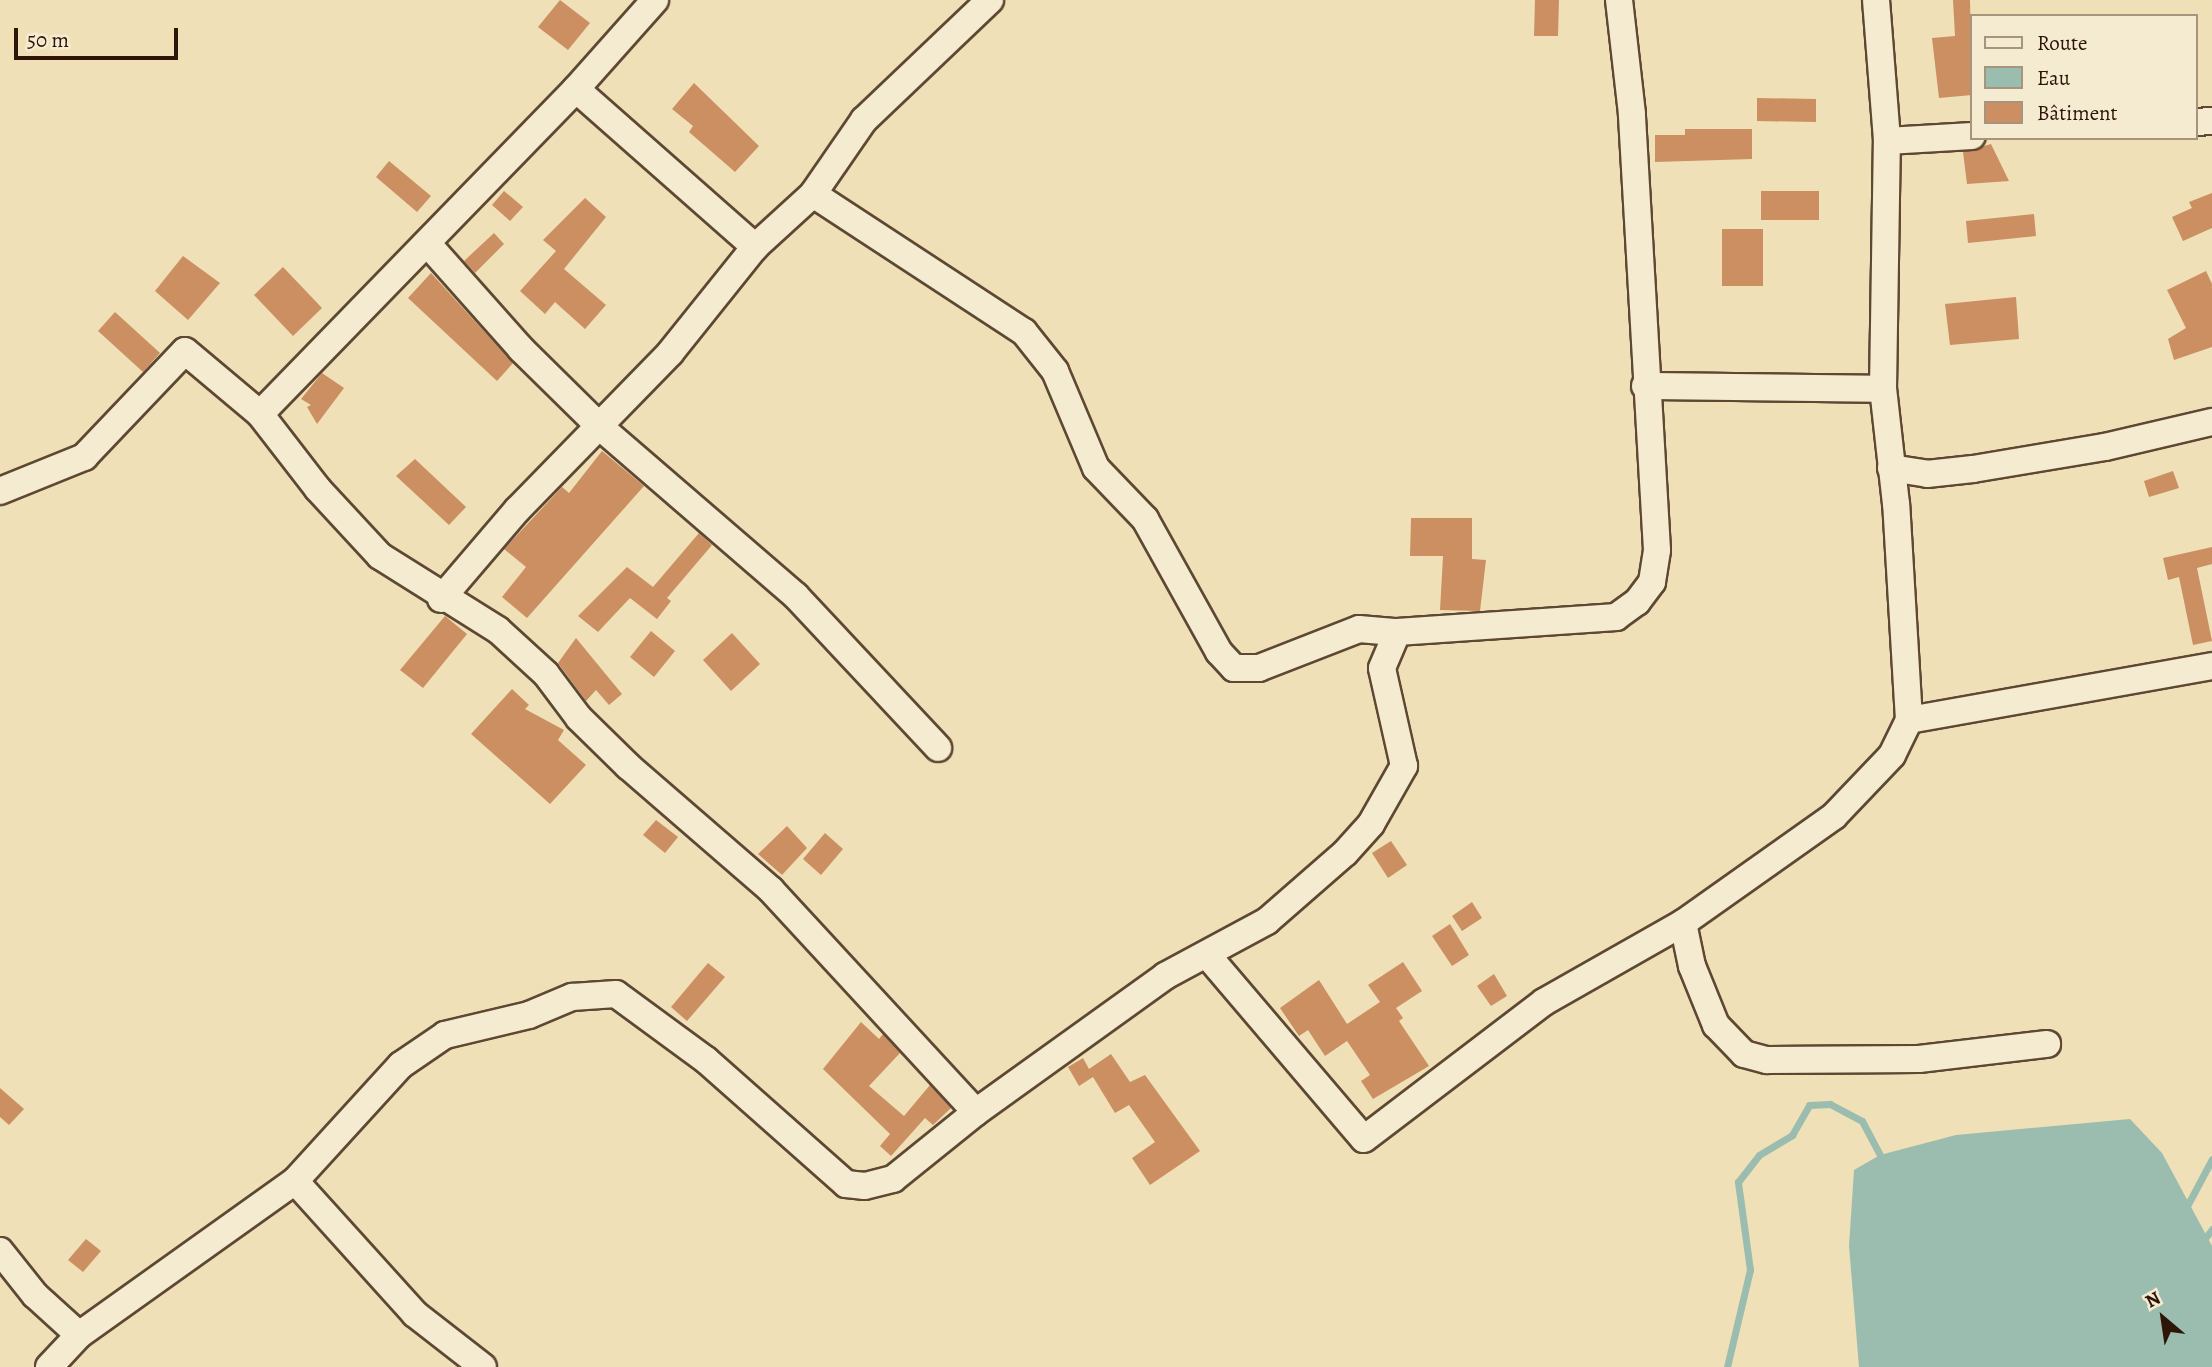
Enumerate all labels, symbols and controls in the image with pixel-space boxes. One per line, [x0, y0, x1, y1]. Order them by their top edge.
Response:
scale bar [18, 14, 182, 58]
legend [1970, 14, 2198, 140]
text: 50 m [27, 26, 69, 54]
text: Route [2037, 29, 2087, 57]
text: Eau [2037, 64, 2070, 92]
text: Bâtiment [2037, 99, 2118, 127]
north arrow [2128, 1283, 2198, 1353]
text: N [2140, 1285, 2165, 1314]

